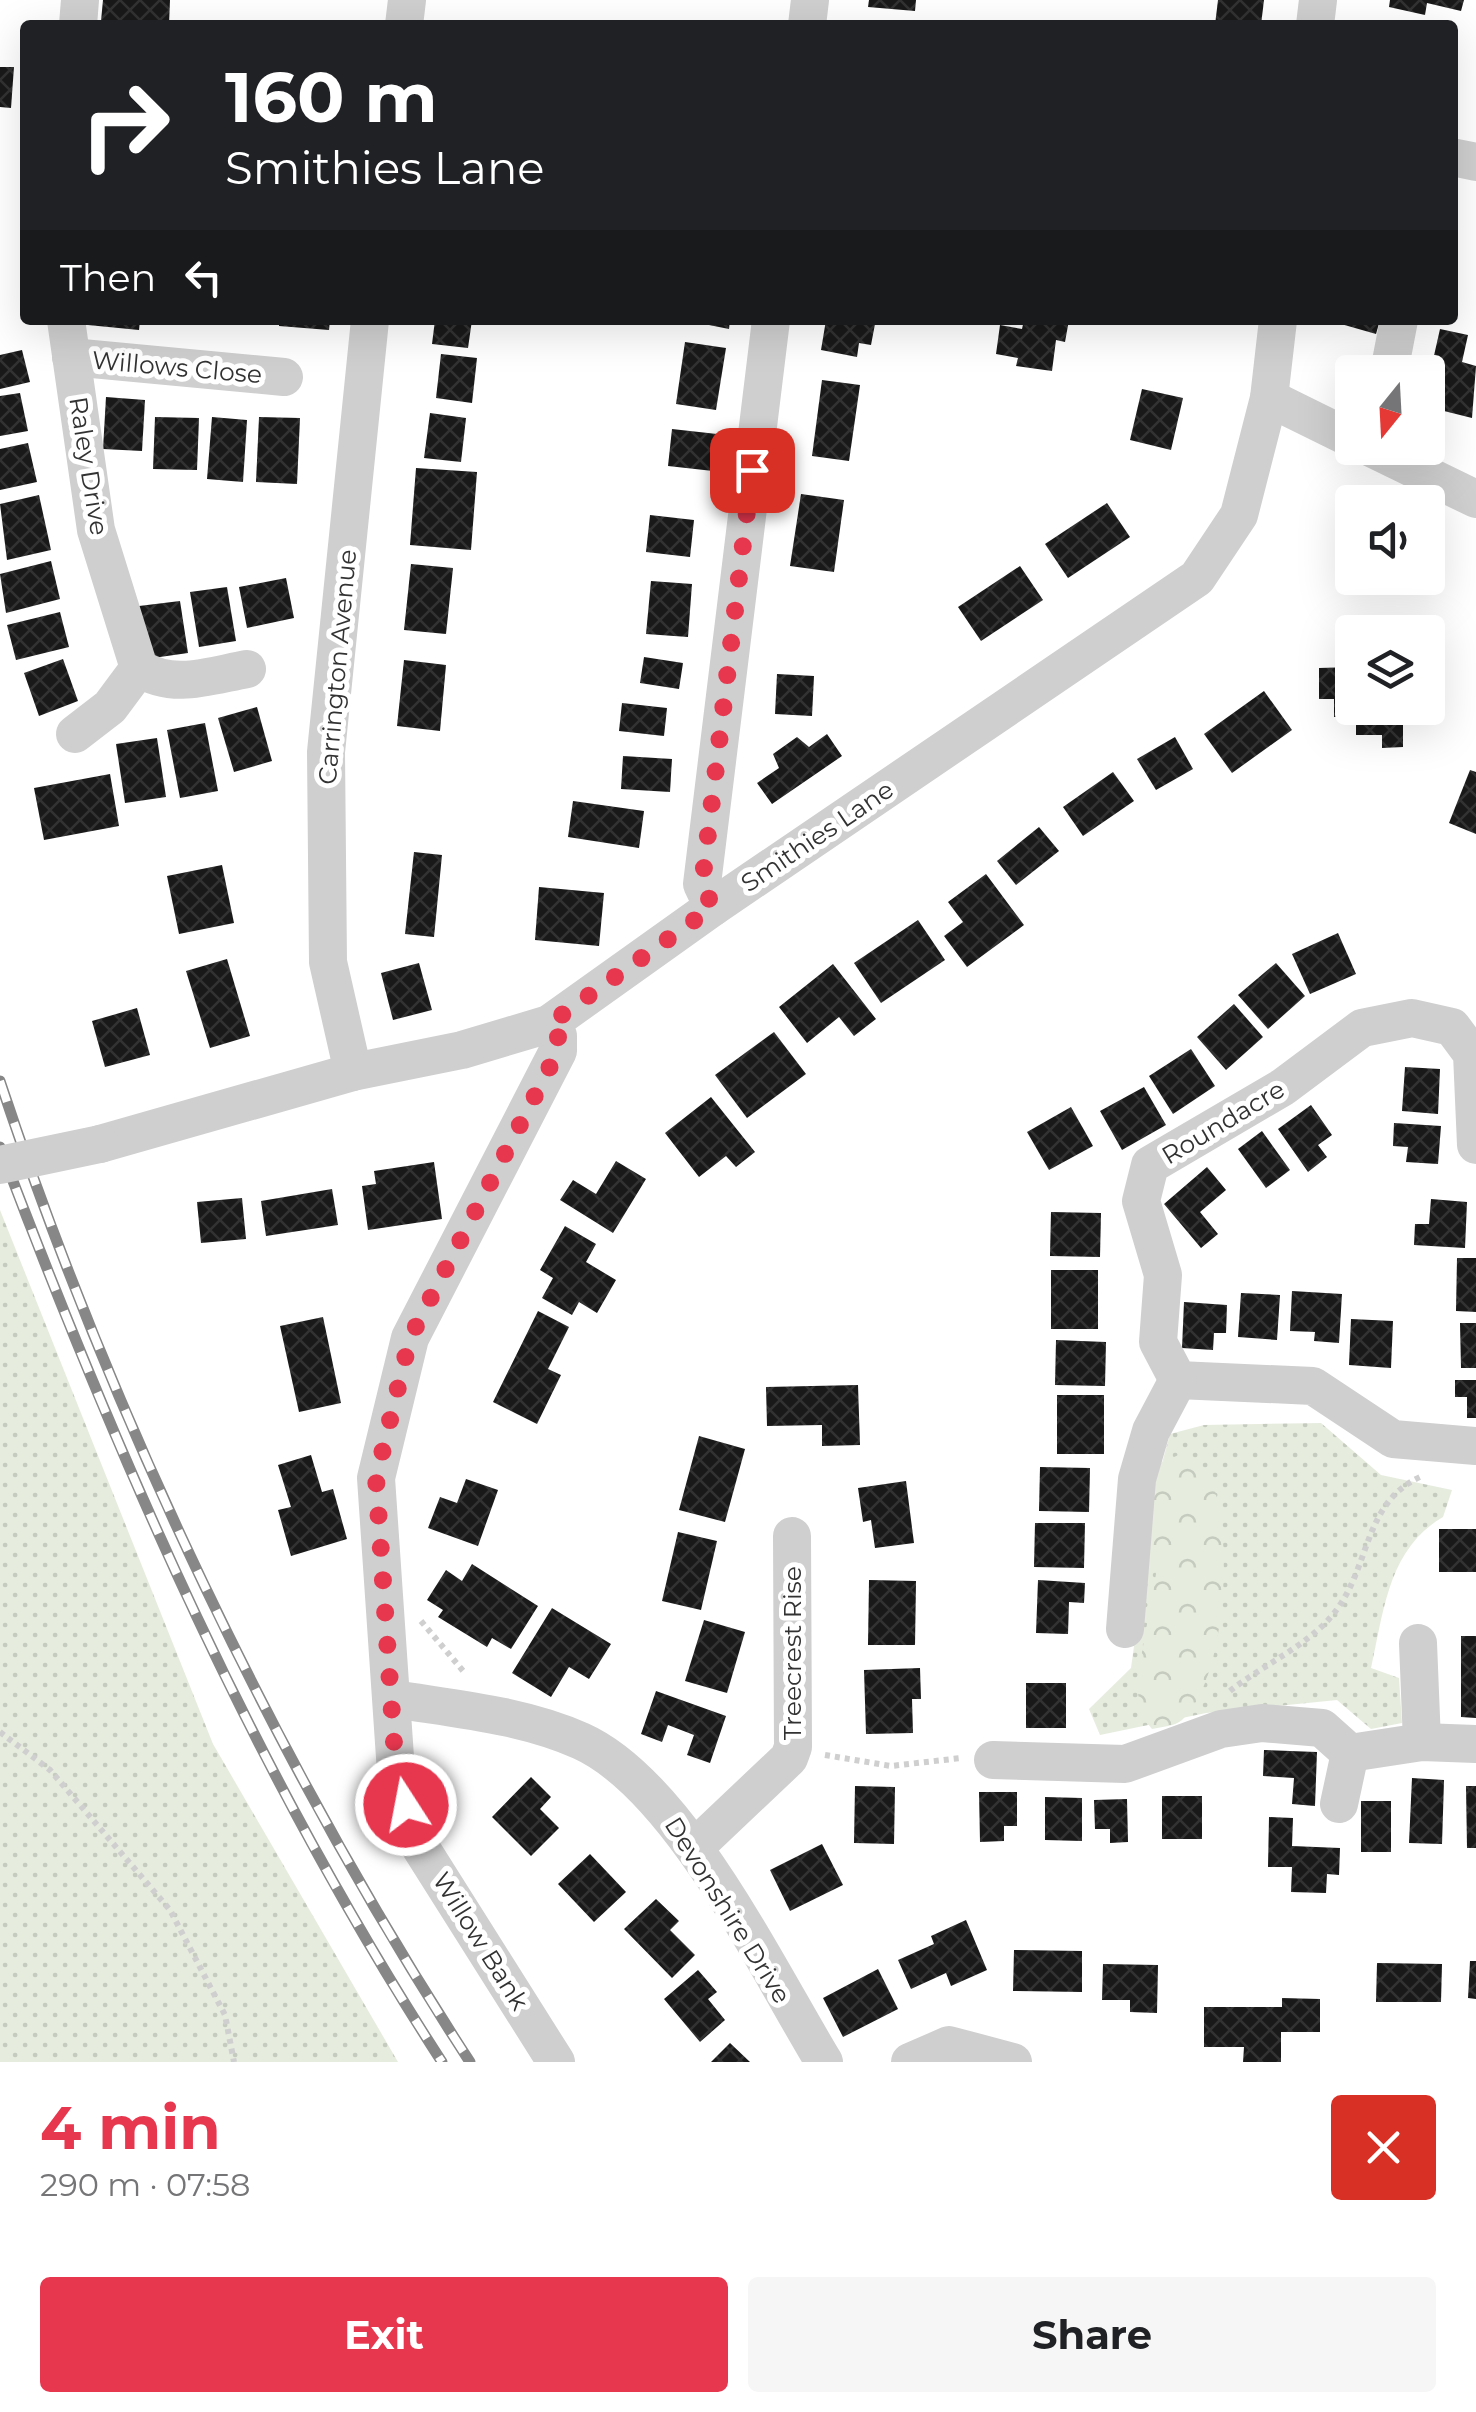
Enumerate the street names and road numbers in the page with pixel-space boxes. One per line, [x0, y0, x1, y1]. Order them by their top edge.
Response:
street label: Willows Close [91, 345, 263, 389]
street label: Raley Drive [63, 395, 115, 537]
street label: Carrington Avenue [312, 548, 362, 786]
street label: Smithies Lane [735, 774, 899, 898]
street label: Roundacre [1156, 1074, 1290, 1170]
street label: Treecrest Rise [777, 1566, 807, 1740]
street label: Devonshire Drive [659, 1811, 797, 2009]
street label: Willow Bank [427, 1867, 535, 2015]

